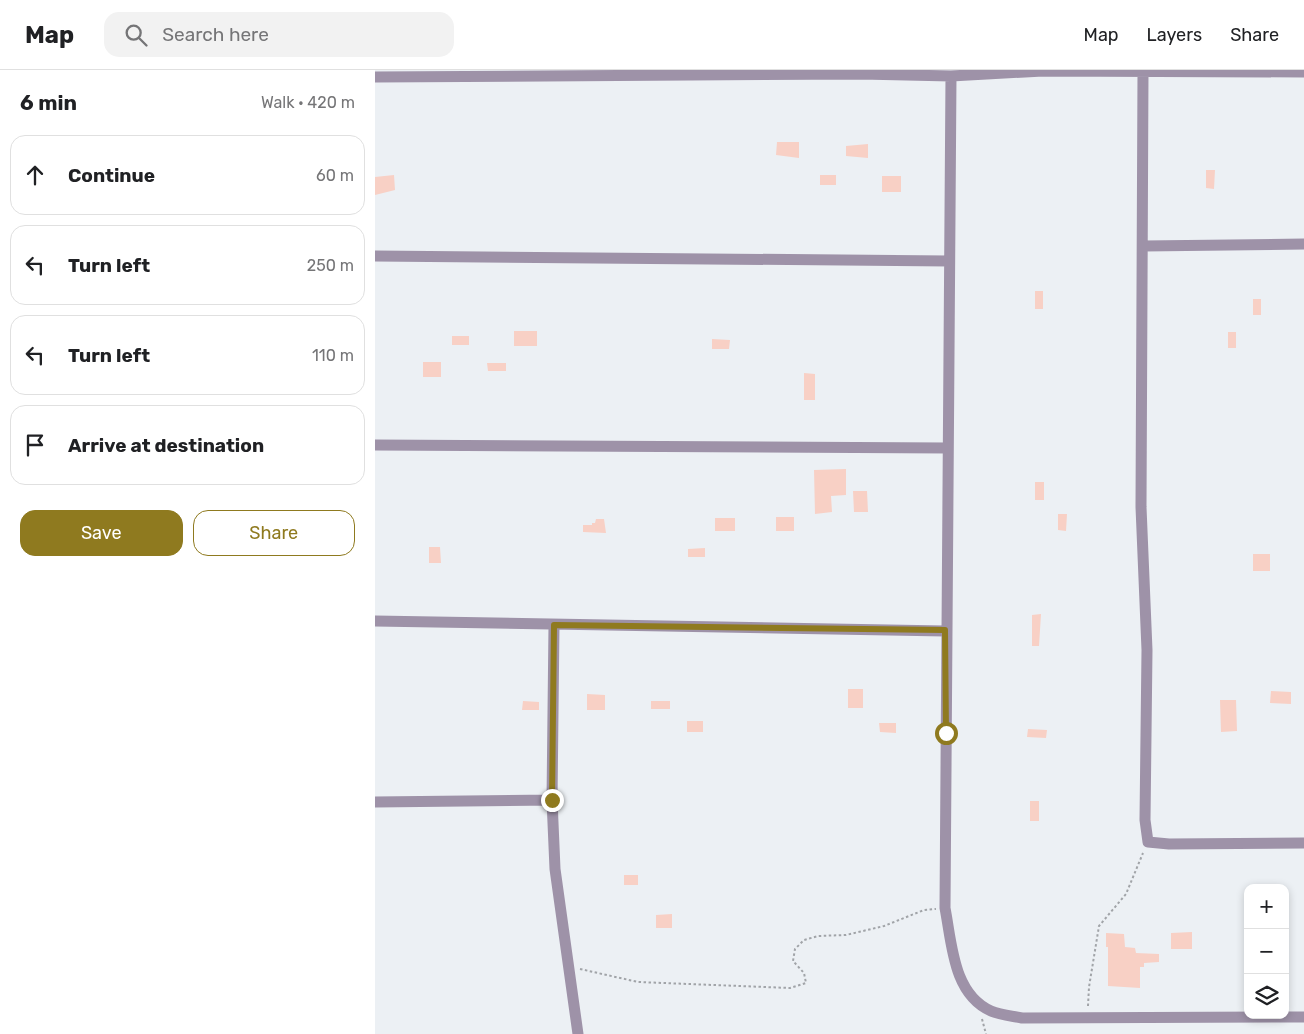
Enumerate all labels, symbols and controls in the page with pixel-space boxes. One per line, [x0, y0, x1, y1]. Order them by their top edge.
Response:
search box [104, 12, 454, 57]
text: Map [25, 21, 74, 49]
icon: search [122, 21, 150, 49]
text: Search here [162, 23, 269, 46]
text: Map [1084, 24, 1119, 46]
text: Layers [1147, 24, 1202, 46]
text: Share [1230, 24, 1279, 46]
text: 6 min [20, 90, 77, 115]
text: Walk · 420 m [261, 93, 355, 112]
icon: ahead [21, 161, 49, 189]
text: Continue [68, 164, 155, 187]
text: 60 m [316, 166, 354, 185]
icon: left [21, 251, 49, 279]
text: Turn left [68, 254, 150, 277]
text: 250 m [307, 256, 354, 275]
icon: left [21, 341, 49, 369]
text: Turn left [68, 344, 150, 367]
text: 110 m [312, 346, 354, 365]
icon: arrive [21, 431, 49, 459]
text: Arrive at destination [68, 434, 264, 457]
button: Save [20, 510, 183, 556]
button: Share [193, 510, 355, 556]
route start [935, 722, 958, 745]
route end [541, 789, 564, 812]
map controls [1244, 884, 1289, 1019]
button: + [1244, 884, 1289, 929]
button: − [1244, 929, 1289, 974]
button: layers [1244, 974, 1289, 1019]

